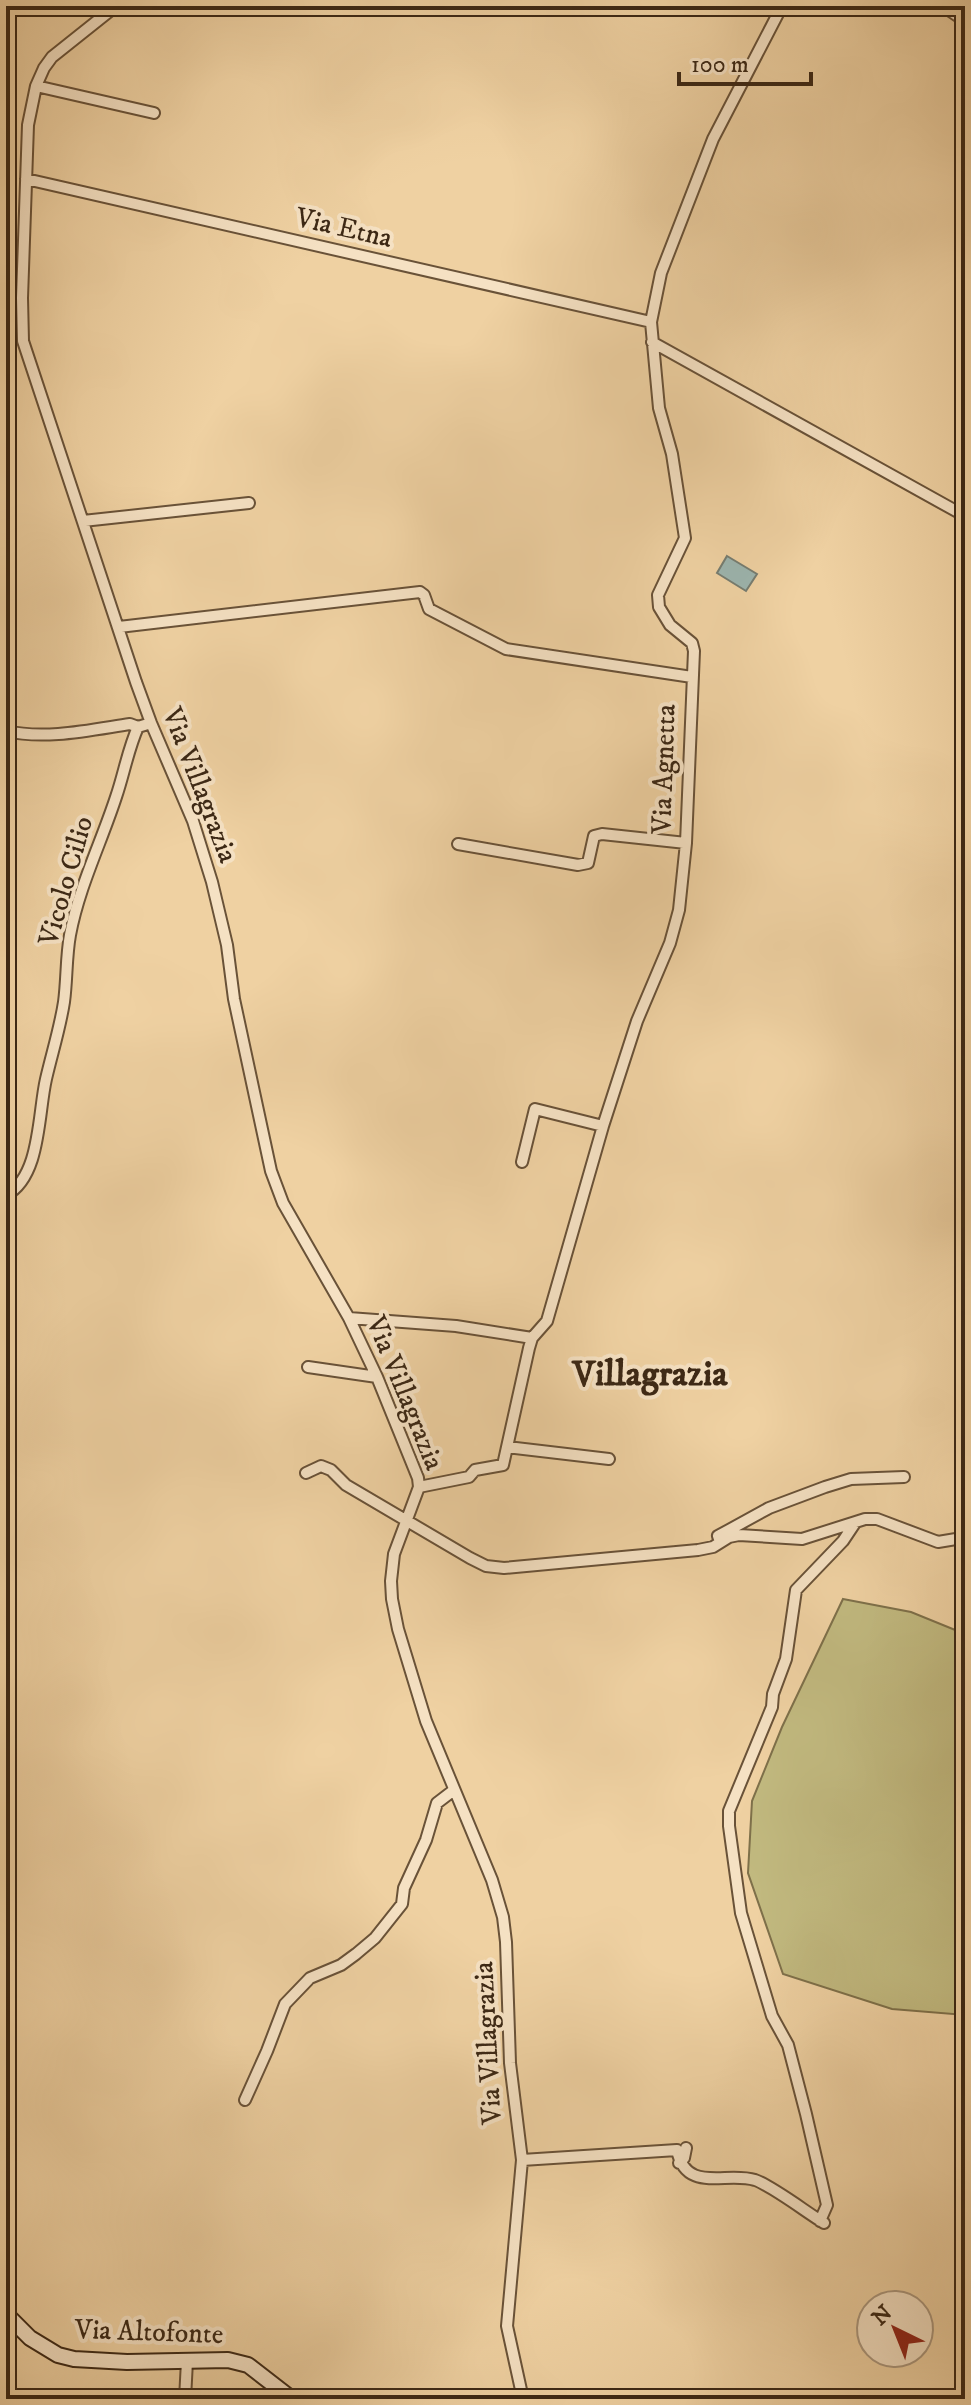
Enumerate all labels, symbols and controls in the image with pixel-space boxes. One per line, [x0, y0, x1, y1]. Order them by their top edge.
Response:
scale bar [679, 36, 811, 86]
text: 100 m [691, 50, 749, 80]
street label: Via Etna [291, 200, 396, 256]
street label: Via Villagrazia [154, 702, 246, 868]
street label: Via Agnetta [644, 703, 684, 836]
street label: Vicolo Cilio [31, 812, 101, 951]
street label: Via Villagrazia [358, 1310, 452, 1475]
district label: Villagrazia [570, 1352, 728, 1397]
street label: Via Villagrazia [466, 1960, 510, 2126]
north arrow [855, 2289, 935, 2369]
text: N [867, 2299, 898, 2332]
street label: Via Altofonte [73, 2312, 224, 2352]

